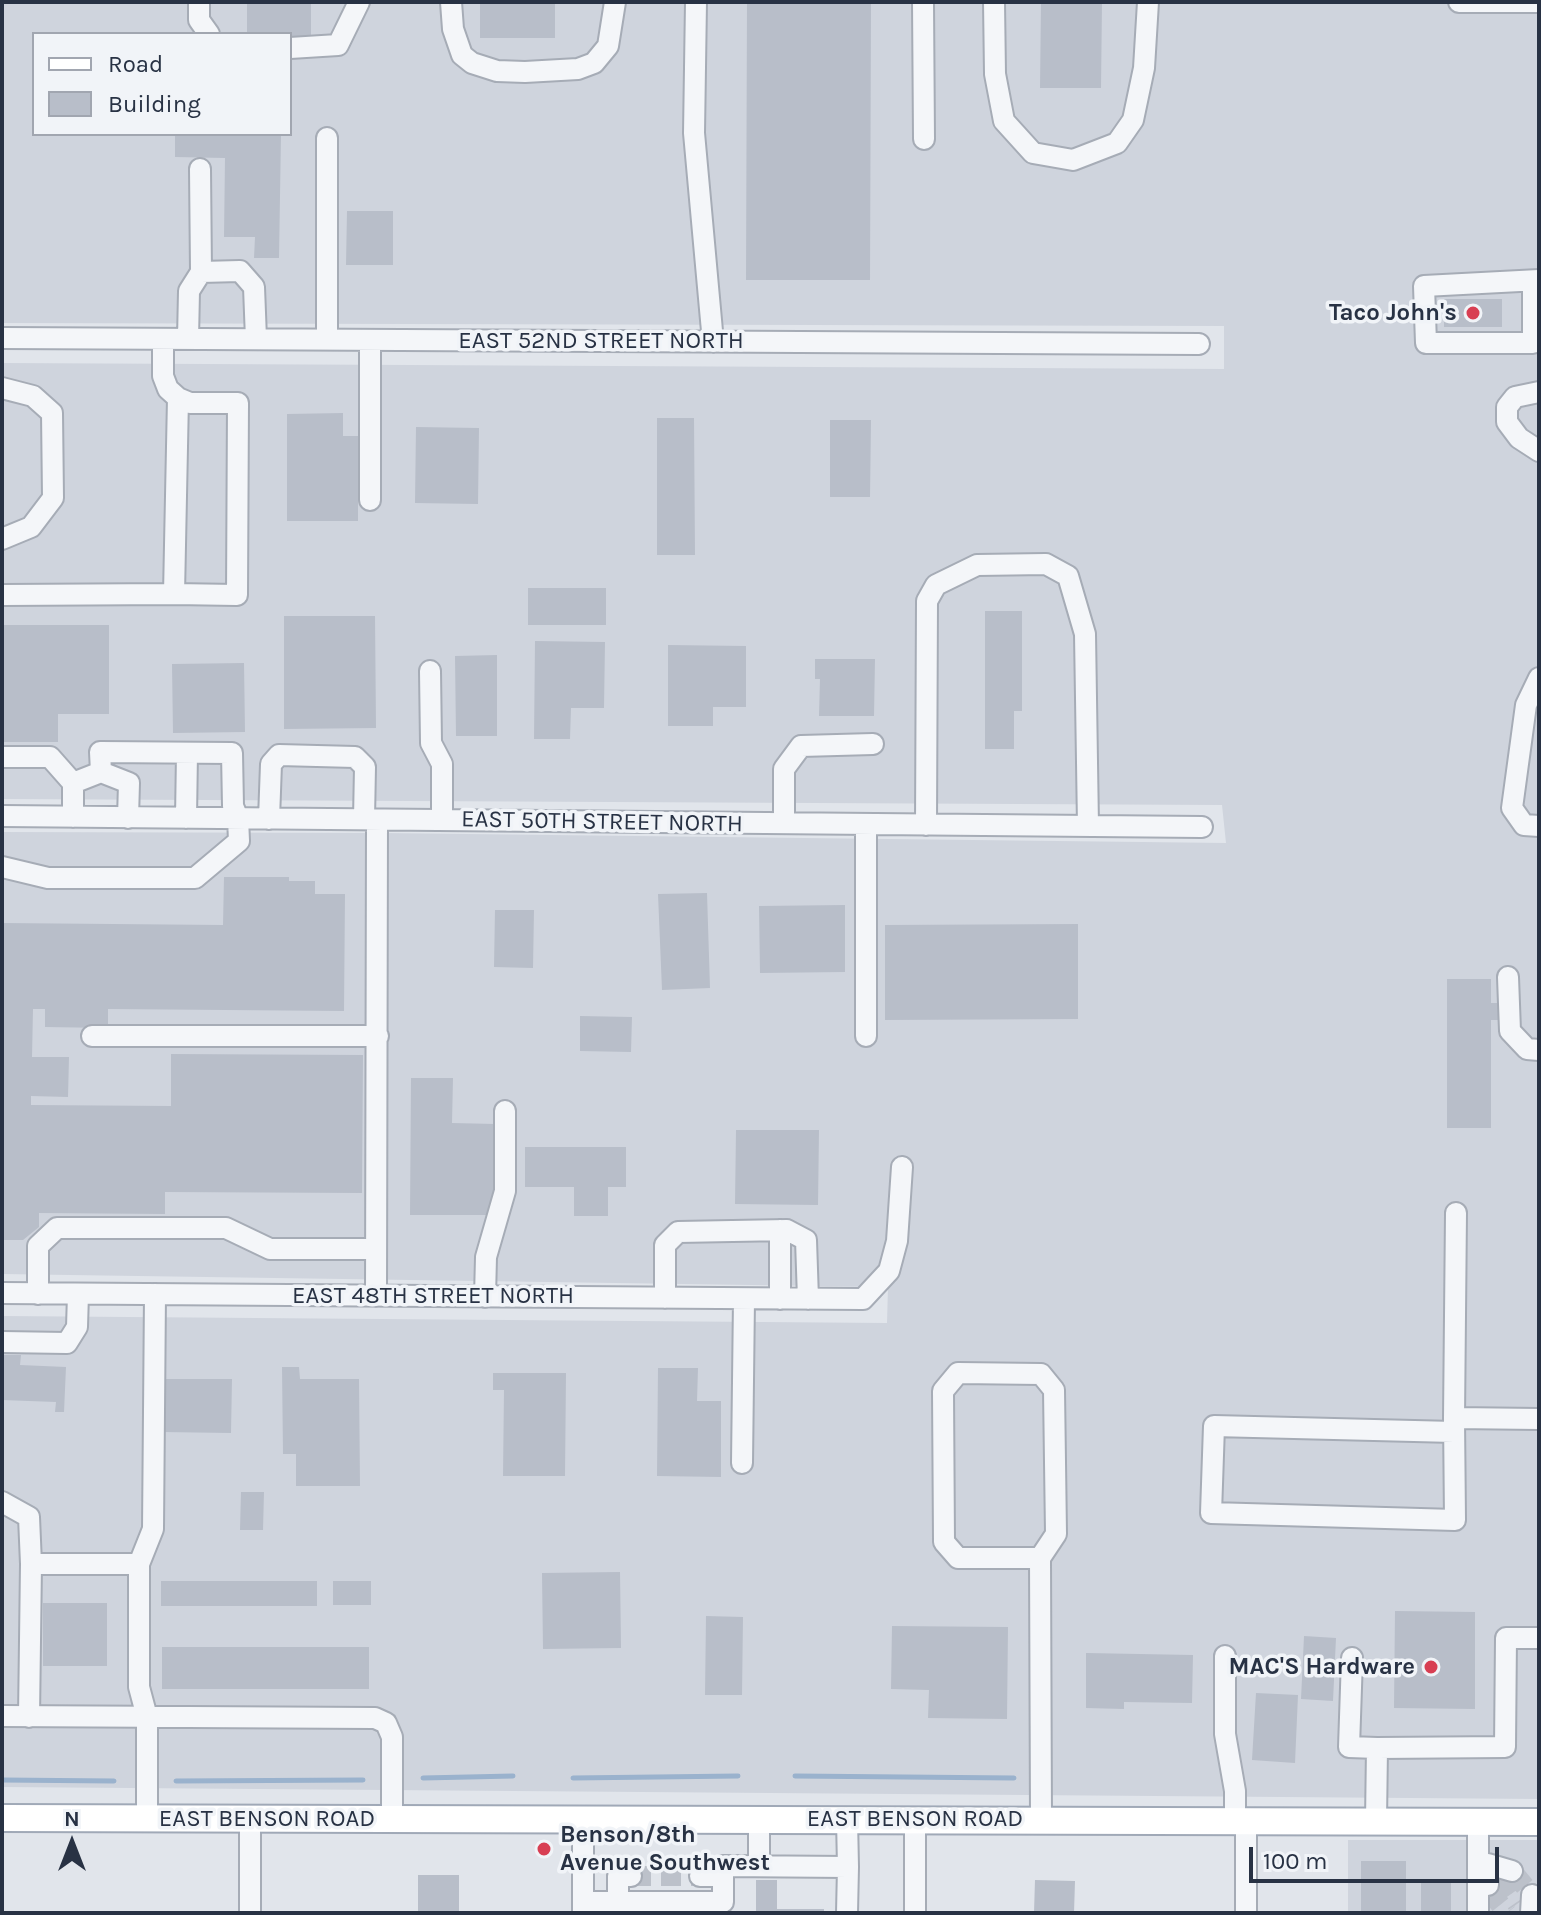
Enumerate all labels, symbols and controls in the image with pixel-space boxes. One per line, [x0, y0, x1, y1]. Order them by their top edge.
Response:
legend [32, 32, 292, 136]
text: Road [108, 50, 163, 78]
text: Building [108, 90, 201, 118]
place label: Taco John's [1329, 299, 1457, 327]
marker: Taco John's [1464, 304, 1482, 322]
street label: EAST 52ND STREET NORTH [458, 327, 744, 355]
street label: EAST 50TH STREET NORTH [461, 805, 743, 839]
street label: EAST 48TH STREET NORTH [292, 1282, 574, 1310]
place label: MAC'S Hardware [1229, 1653, 1415, 1681]
marker: MAC'S Hardware [1422, 1658, 1440, 1676]
north arrow [32, 1803, 112, 1883]
street label: EAST BENSON ROAD [159, 1805, 375, 1833]
street label: EAST BENSON ROAD [807, 1805, 1023, 1833]
text: N [64, 1806, 80, 1832]
place label: Benson/8th Avenue Southwest [560, 1821, 770, 1877]
scale bar [1253, 1831, 1503, 1881]
marker: Benson/8th Avenue Southwest [535, 1840, 553, 1858]
text: 100 m [1263, 1847, 1328, 1875]

